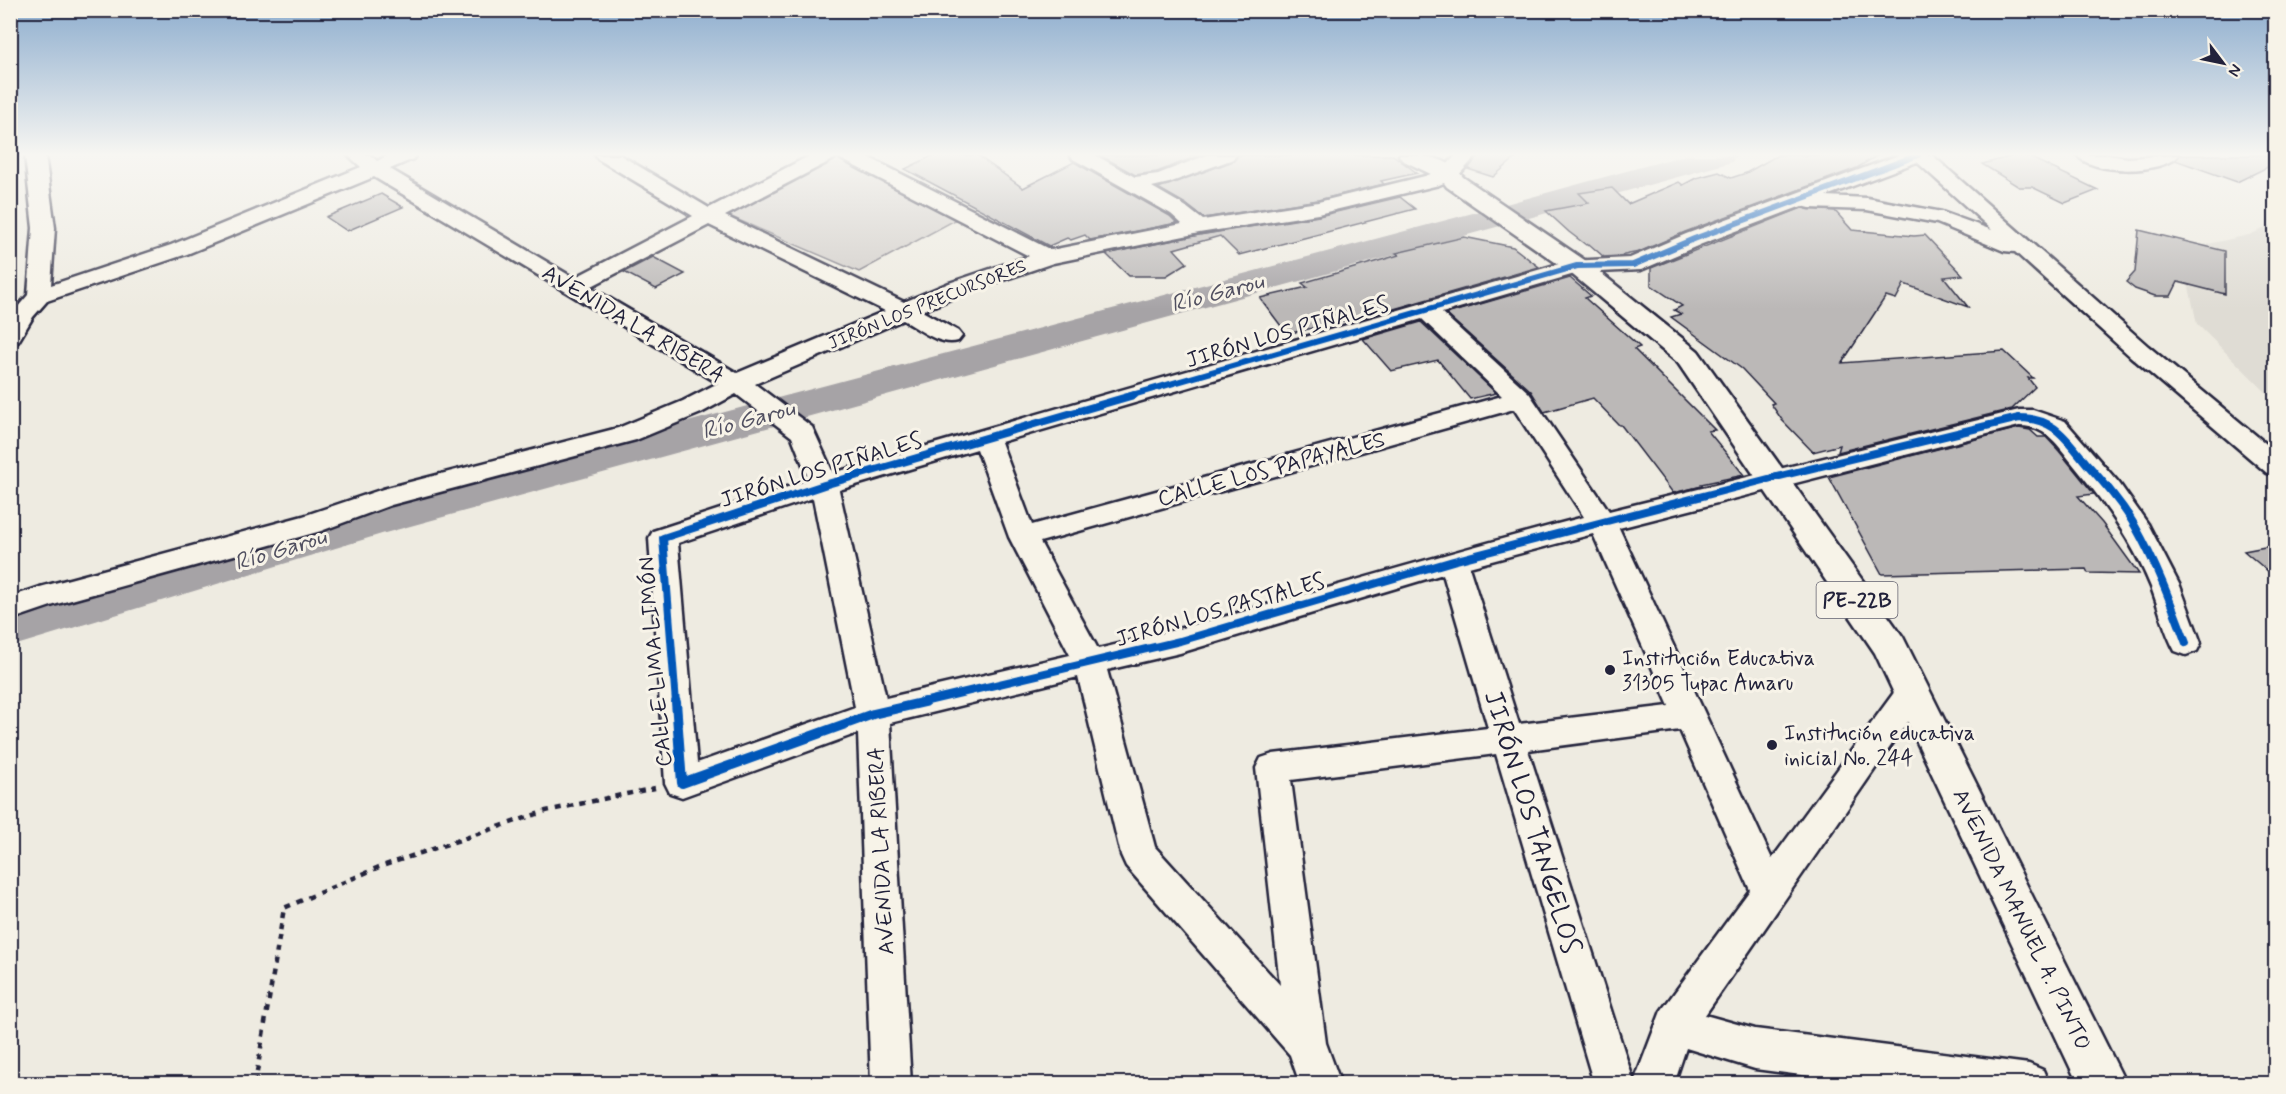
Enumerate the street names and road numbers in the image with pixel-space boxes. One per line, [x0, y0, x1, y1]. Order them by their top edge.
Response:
street label: JIRÓN LOS PRECURSORES [825, 254, 1030, 356]
street label: AVENIDA LA RIBERA [537, 259, 729, 390]
street label: JIRÓN LOS PIÑALES [1183, 291, 1392, 375]
street label: CALLE LOS PAPAYALES [1155, 426, 1388, 514]
street label: JIRÓN LOS PIÑALES [717, 427, 926, 515]
street label: CALLE LIMA LIMÓN [633, 556, 679, 768]
street label: JIRÓN LOS PASTALES [1113, 568, 1328, 654]
road number: PE-22B [1816, 582, 1898, 618]
street label: JIRÓN LOS TANGELOS [1475, 686, 1588, 959]
street label: AVENIDA LA RIBERA [863, 746, 901, 956]
street label: AVENIDA MANUEL A. PINTO [1946, 784, 2097, 1055]

